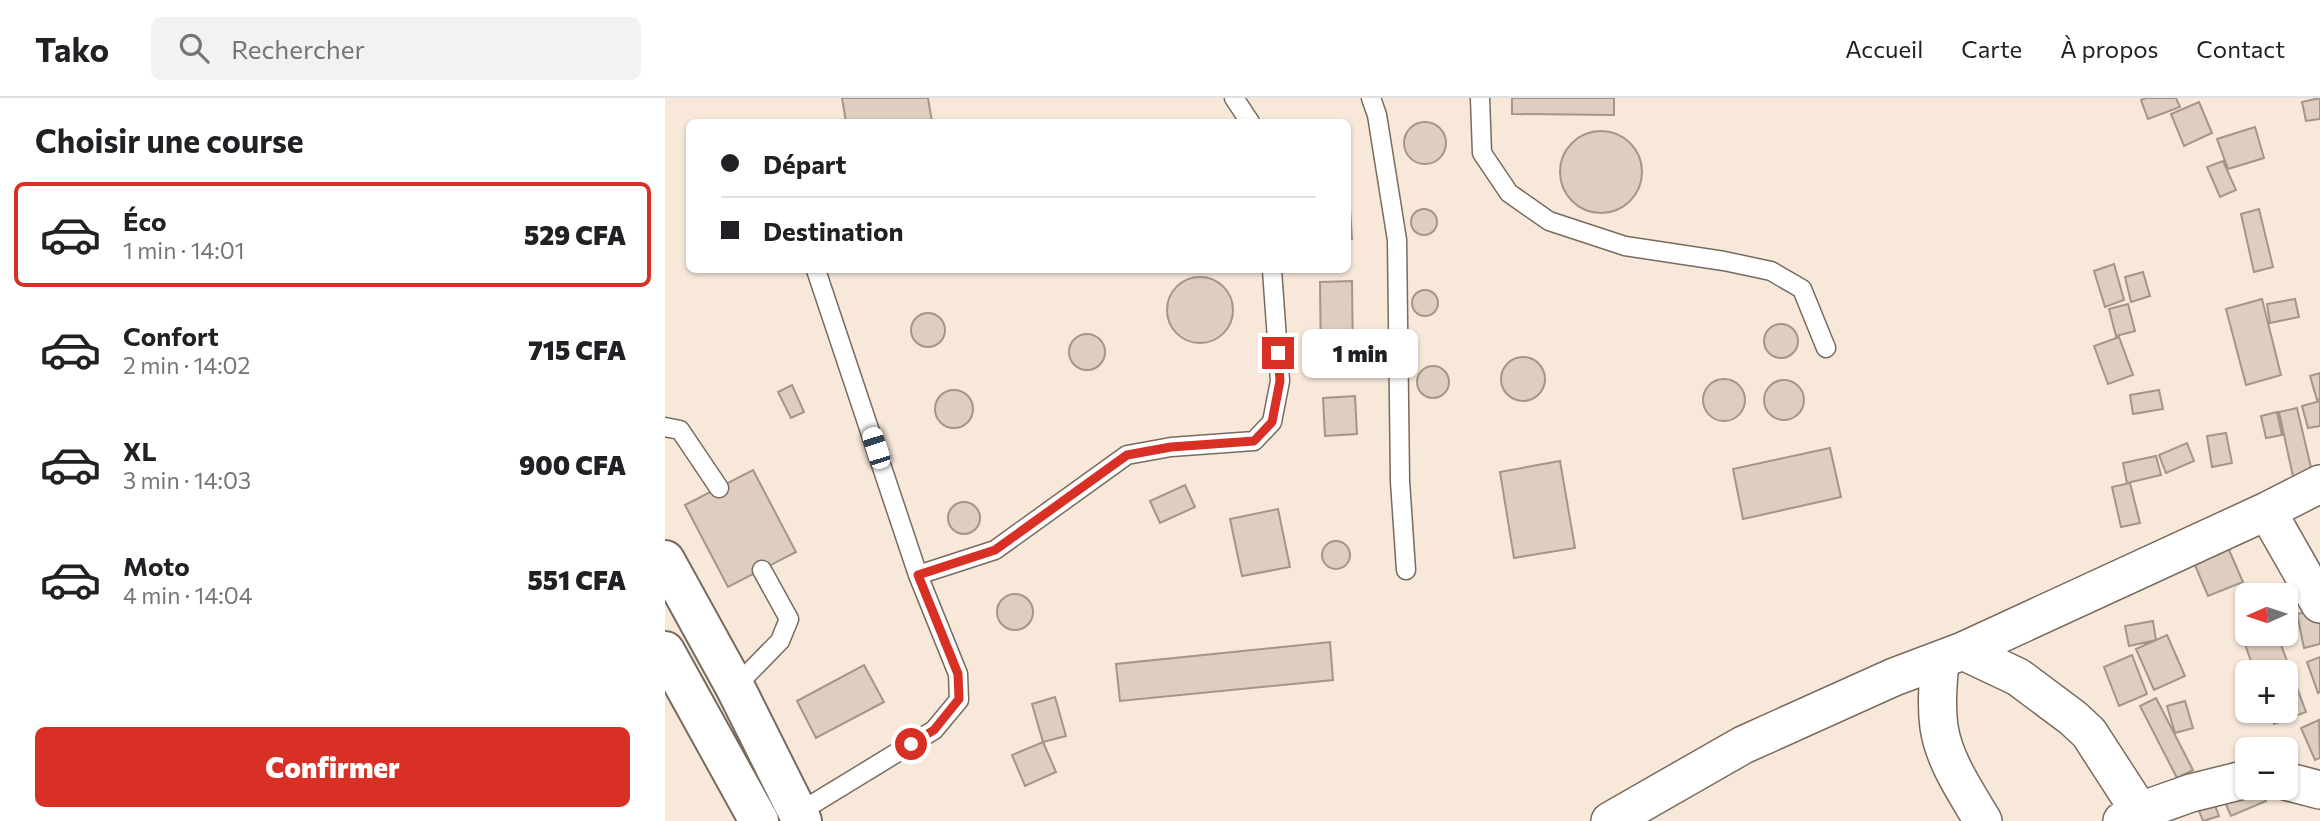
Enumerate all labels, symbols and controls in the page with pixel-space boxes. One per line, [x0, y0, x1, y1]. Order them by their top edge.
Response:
search box [151, 17, 641, 80]
text: Tako [35, 28, 109, 69]
icon: search [175, 29, 213, 67]
text: Rechercher [231, 33, 365, 64]
text: Accueil [1845, 34, 1923, 63]
text: Carte [1961, 34, 2022, 63]
text: À propos [2060, 34, 2158, 63]
text: Contact [2196, 34, 2285, 63]
text: Choisir une course [35, 120, 304, 160]
text: Départ [763, 148, 847, 179]
icon: car [39, 203, 102, 266]
text: Éco [123, 205, 167, 236]
text: Destination [763, 215, 904, 246]
text: 529 CFA [524, 219, 626, 250]
text: 1 min · 14:01 [123, 236, 245, 264]
icon: car [39, 318, 102, 381]
text: Confort [123, 320, 219, 351]
callout: 1 min [1303, 328, 1418, 378]
text: 715 CFA [528, 334, 626, 365]
route end [1262, 337, 1294, 369]
text: 1 min [1332, 339, 1388, 367]
text: 2 min · 14:02 [123, 351, 250, 379]
car [860, 425, 893, 471]
icon: car [39, 433, 102, 496]
text: XL [123, 435, 157, 466]
text: 900 CFA [519, 449, 626, 480]
text: 3 min · 14:03 [123, 466, 251, 494]
icon: car [39, 548, 102, 611]
text: Moto [123, 550, 190, 581]
text: 551 CFA [527, 564, 626, 595]
text: 4 min · 14:04 [123, 581, 252, 609]
north arrow [2235, 583, 2298, 646]
map controls [2235, 583, 2298, 800]
button: + [2235, 660, 2298, 723]
button: Confirmer [35, 727, 630, 807]
route start [895, 728, 927, 760]
button: − [2235, 737, 2298, 800]

